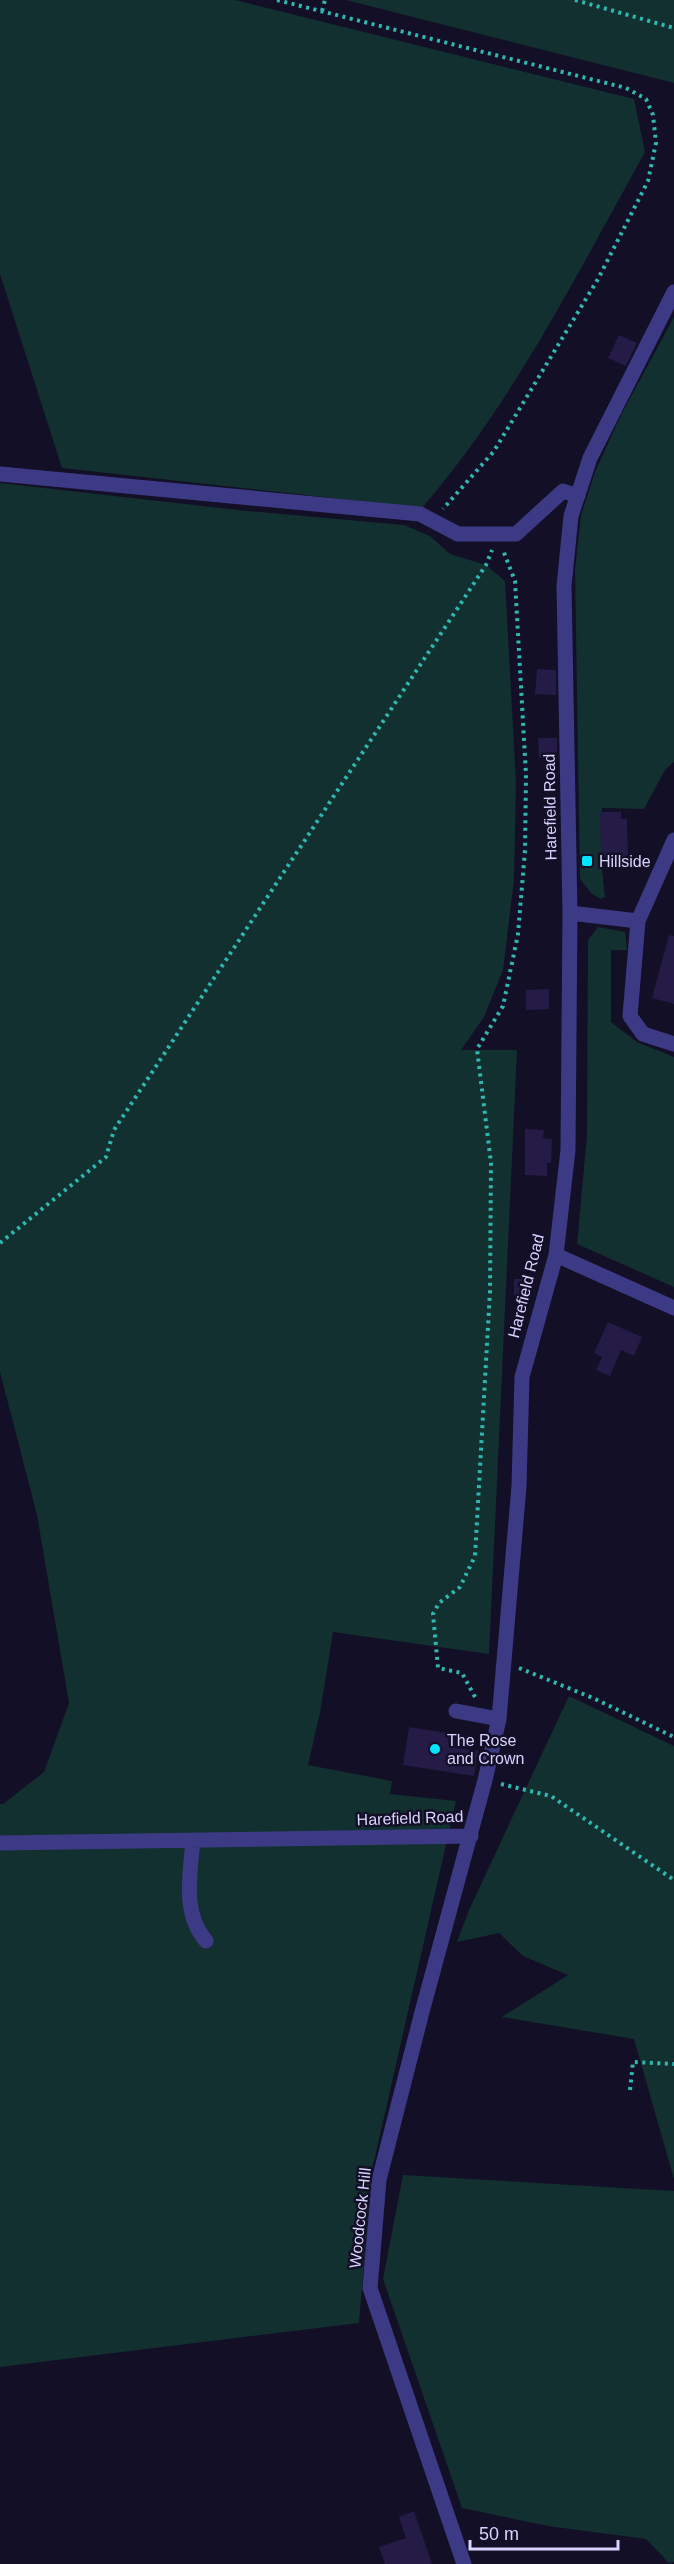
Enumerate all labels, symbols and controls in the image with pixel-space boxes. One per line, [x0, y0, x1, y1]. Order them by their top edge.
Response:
street label: Harefield Road [541, 753, 559, 861]
place label: Hillside [599, 853, 651, 870]
marker: Hillside [580, 854, 594, 868]
street label: Harefield Road [505, 1232, 547, 1340]
place label: The Rose and Crown [447, 1732, 524, 1767]
marker: The Rose and Crown [428, 1742, 442, 1756]
street label: Harefield Road [356, 1808, 464, 1828]
street label: Woodcock Hill [346, 2167, 374, 2269]
scale bar [470, 2513, 618, 2551]
text: 50 m [479, 2524, 519, 2544]

